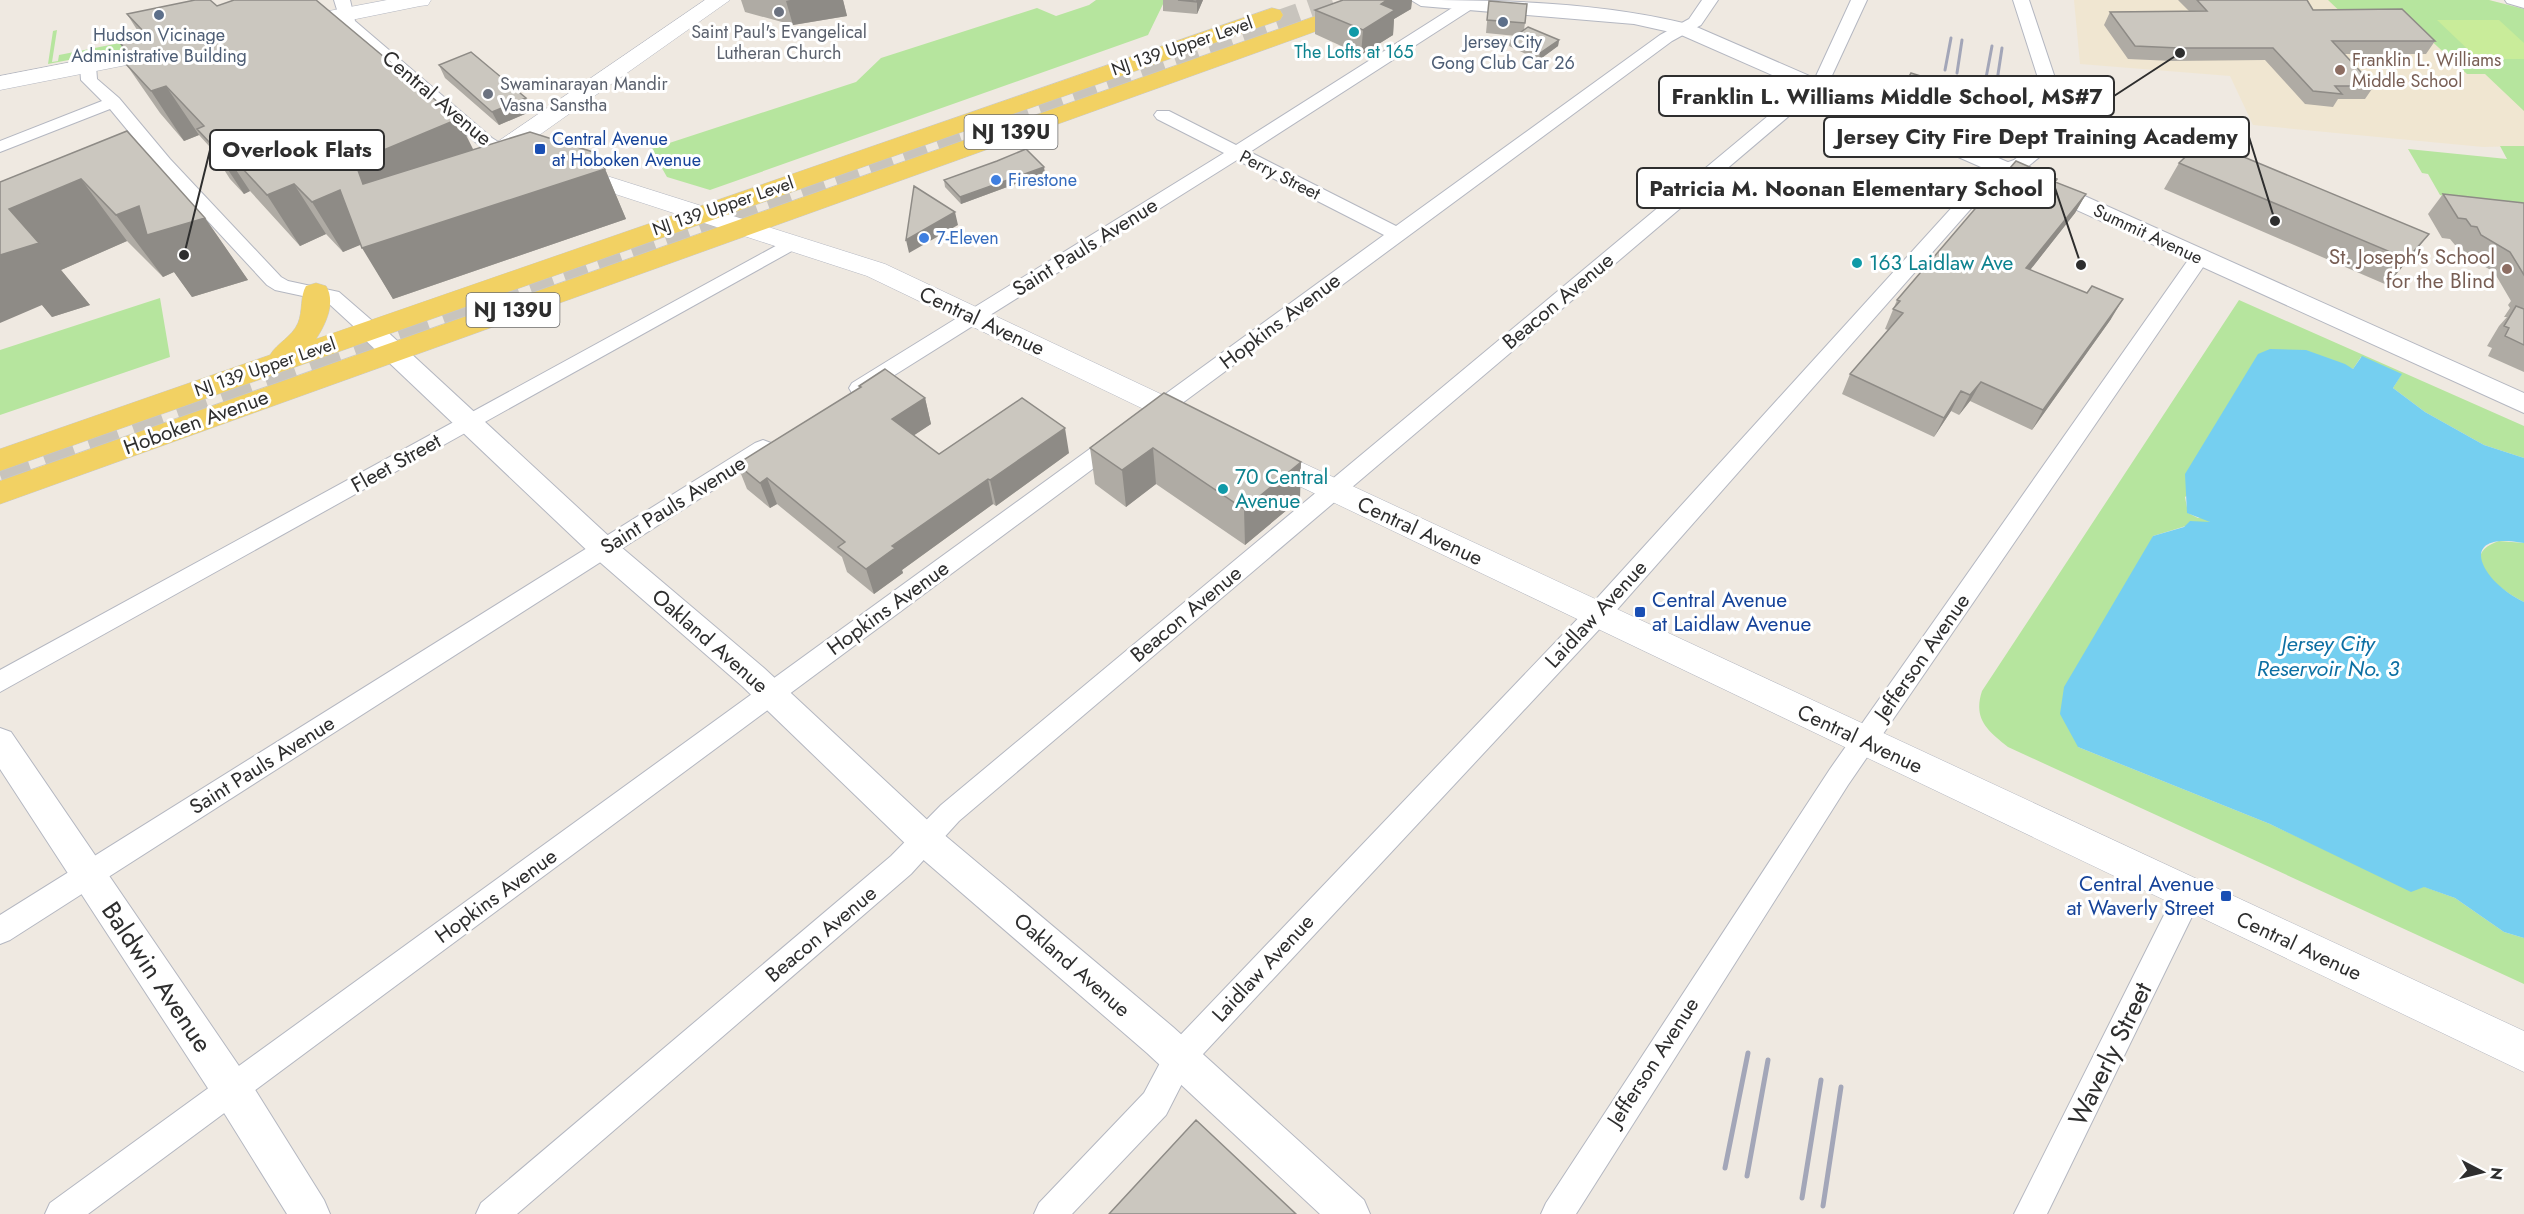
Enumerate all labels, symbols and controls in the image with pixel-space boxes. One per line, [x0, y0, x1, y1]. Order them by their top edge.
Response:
marker: Saint Paul's Evangelical Lutheran Church [772, 5, 786, 19]
marker: Hudson Vicinage Administrative Building [152, 8, 166, 22]
street label: NJ 139 Upper Level [1108, 10, 1256, 82]
marker: Jersey City Gong Club Car 26 [1496, 15, 1510, 29]
place label: Saint Paul's Evangelical Lutheran Church [691, 19, 867, 66]
place label: Hudson Vicinage Administrative Building [71, 22, 247, 69]
marker: The Lofts at 165 [1347, 25, 1361, 39]
place label: Jersey City Gong Club Car 26 [1431, 29, 1575, 76]
place label: The Lofts at 165 [1294, 39, 1414, 65]
street label: Central Avenue [376, 43, 499, 153]
place label: Franklin L. Williams Middle School [2352, 47, 2501, 94]
marker: Franklin L. Williams Middle School [2333, 63, 2347, 77]
place label: Swaminarayan Mandir Vasna Sanstha [500, 71, 668, 118]
callout: Franklin L. Williams Middle School, MS#7 [1659, 76, 2114, 116]
text: Franklin L. Williams Middle School, MS#7 [1671, 80, 2103, 112]
marker: Swaminarayan Mandir Vasna Sanstha [481, 87, 495, 101]
road number: NJ 139U [964, 115, 1058, 149]
callout: Jersey City Fire Dept Training Academy [1824, 117, 2249, 157]
text: Jersey City Fire Dept Training Academy [1832, 120, 2238, 152]
place label: Central Avenue at Hoboken Avenue [552, 126, 701, 173]
callout: Overlook Flats [210, 130, 384, 170]
text: Overlook Flats [222, 133, 372, 165]
marker: Central Avenue at Hoboken Avenue [533, 142, 547, 156]
street label: Perry Street [1235, 143, 1326, 207]
place label: Firestone [1008, 167, 1077, 193]
callout: Patricia M. Noonan Elementary School [1637, 168, 2055, 208]
street label: NJ 139 Upper Level [649, 170, 797, 242]
text: Patricia M. Noonan Elementary School [1649, 172, 2043, 204]
marker: Firestone [989, 173, 1003, 187]
street label: Saint Pauls Avenue [1006, 190, 1164, 304]
street label: Summit Avenue [2089, 197, 2207, 271]
place label: 7-Eleven [936, 225, 999, 251]
marker: 7-Eleven [917, 231, 931, 245]
place label: St. Joseph's School for the Blind [2329, 242, 2495, 296]
street label: Beacon Avenue [1496, 245, 1620, 356]
place label: 163 Laidlaw Ave [1869, 248, 2013, 278]
marker: 163 Laidlaw Ave [1850, 256, 1864, 270]
marker: St. Joseph's School for the Blind [2500, 262, 2514, 276]
street label: Hopkins Avenue [1213, 265, 1347, 376]
street label: Central Avenue [914, 279, 1050, 363]
road number: NJ 139U [466, 293, 560, 327]
street label: NJ 139 Upper Level [191, 331, 339, 403]
street label: Hoboken Avenue [119, 382, 273, 462]
street label: Fleet Street [346, 426, 446, 500]
street label: Saint Pauls Avenue [594, 448, 752, 562]
place label: 70 Central Avenue [1235, 462, 1328, 516]
marker: 70 Central Avenue [1216, 482, 1230, 496]
street label: Central Avenue [1352, 489, 1488, 573]
street label: Hopkins Avenue [821, 553, 955, 663]
street label: Laidlaw Avenue [1538, 553, 1654, 675]
street label: Beacon Avenue [1124, 558, 1248, 669]
street label: Oakland Avenue [645, 582, 775, 700]
place label: Central Avenue at Laidlaw Avenue [1652, 585, 1811, 639]
street label: Jefferson Avenue [1865, 587, 1977, 729]
marker: Central Avenue at Laidlaw Avenue [1633, 605, 1647, 619]
water label: Jersey City Reservoir No. 3 [2257, 627, 2400, 684]
street label: Central Avenue [1792, 697, 1928, 781]
street label: Saint Pauls Avenue [183, 708, 341, 822]
street label: Hopkins Avenue [429, 841, 563, 951]
place label: Central Avenue at Waverly Street [2066, 869, 2214, 923]
street label: Beacon Avenue [759, 878, 883, 989]
marker: Central Avenue at Waverly Street [2219, 889, 2233, 903]
street label: Baldwin Avenue [92, 894, 222, 1060]
street label: Central Avenue [2231, 904, 2367, 988]
street label: Oakland Avenue [1007, 906, 1137, 1024]
street label: Laidlaw Avenue [1205, 907, 1321, 1029]
street label: Waverly Street [2059, 975, 2162, 1132]
street label: Jefferson Avenue [1598, 991, 1706, 1135]
north arrow [2452, 1142, 2512, 1202]
text: N [2484, 1166, 2509, 1181]

